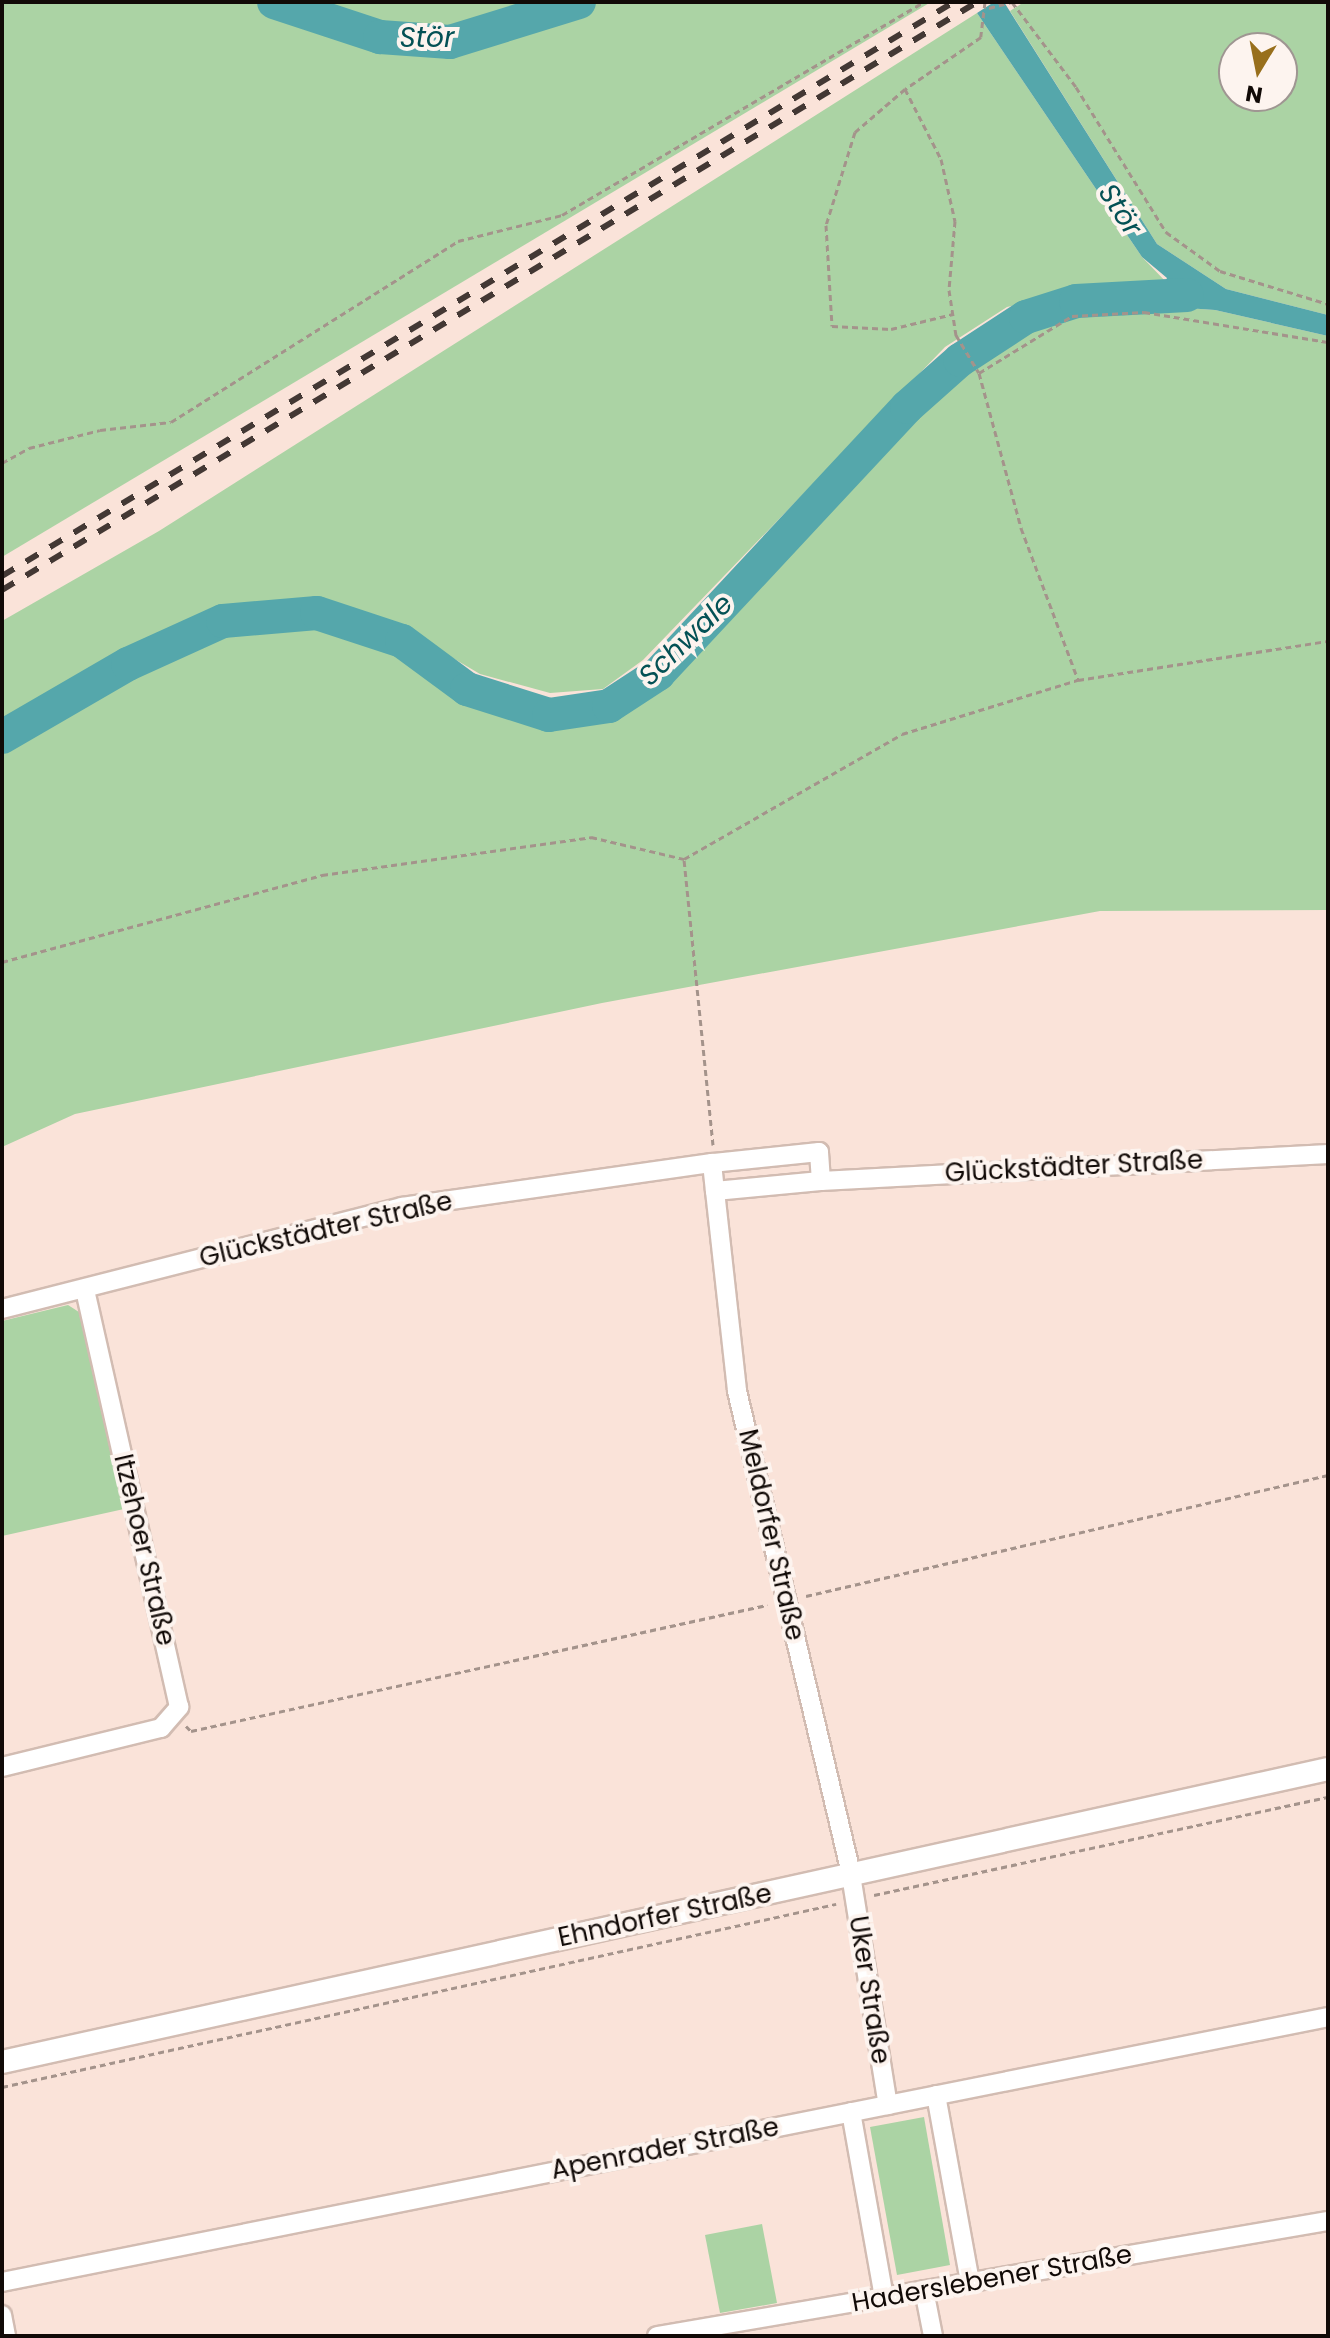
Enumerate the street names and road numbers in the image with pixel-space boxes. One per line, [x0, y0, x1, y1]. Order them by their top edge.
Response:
street label: Glückstädter Straße [944, 1145, 1204, 1189]
street label: Glückstädter Straße [196, 1186, 456, 1274]
street label: Meldorfer Straße [732, 1426, 810, 1644]
street label: Itzehoer Straße [107, 1451, 181, 1649]
street label: Ehndorfer Straße [555, 1878, 775, 1954]
street label: Uker Straße [842, 1914, 896, 2066]
street label: Apenrader Straße [549, 2112, 781, 2186]
street label: Haderslebener Straße [849, 2239, 1135, 2319]

